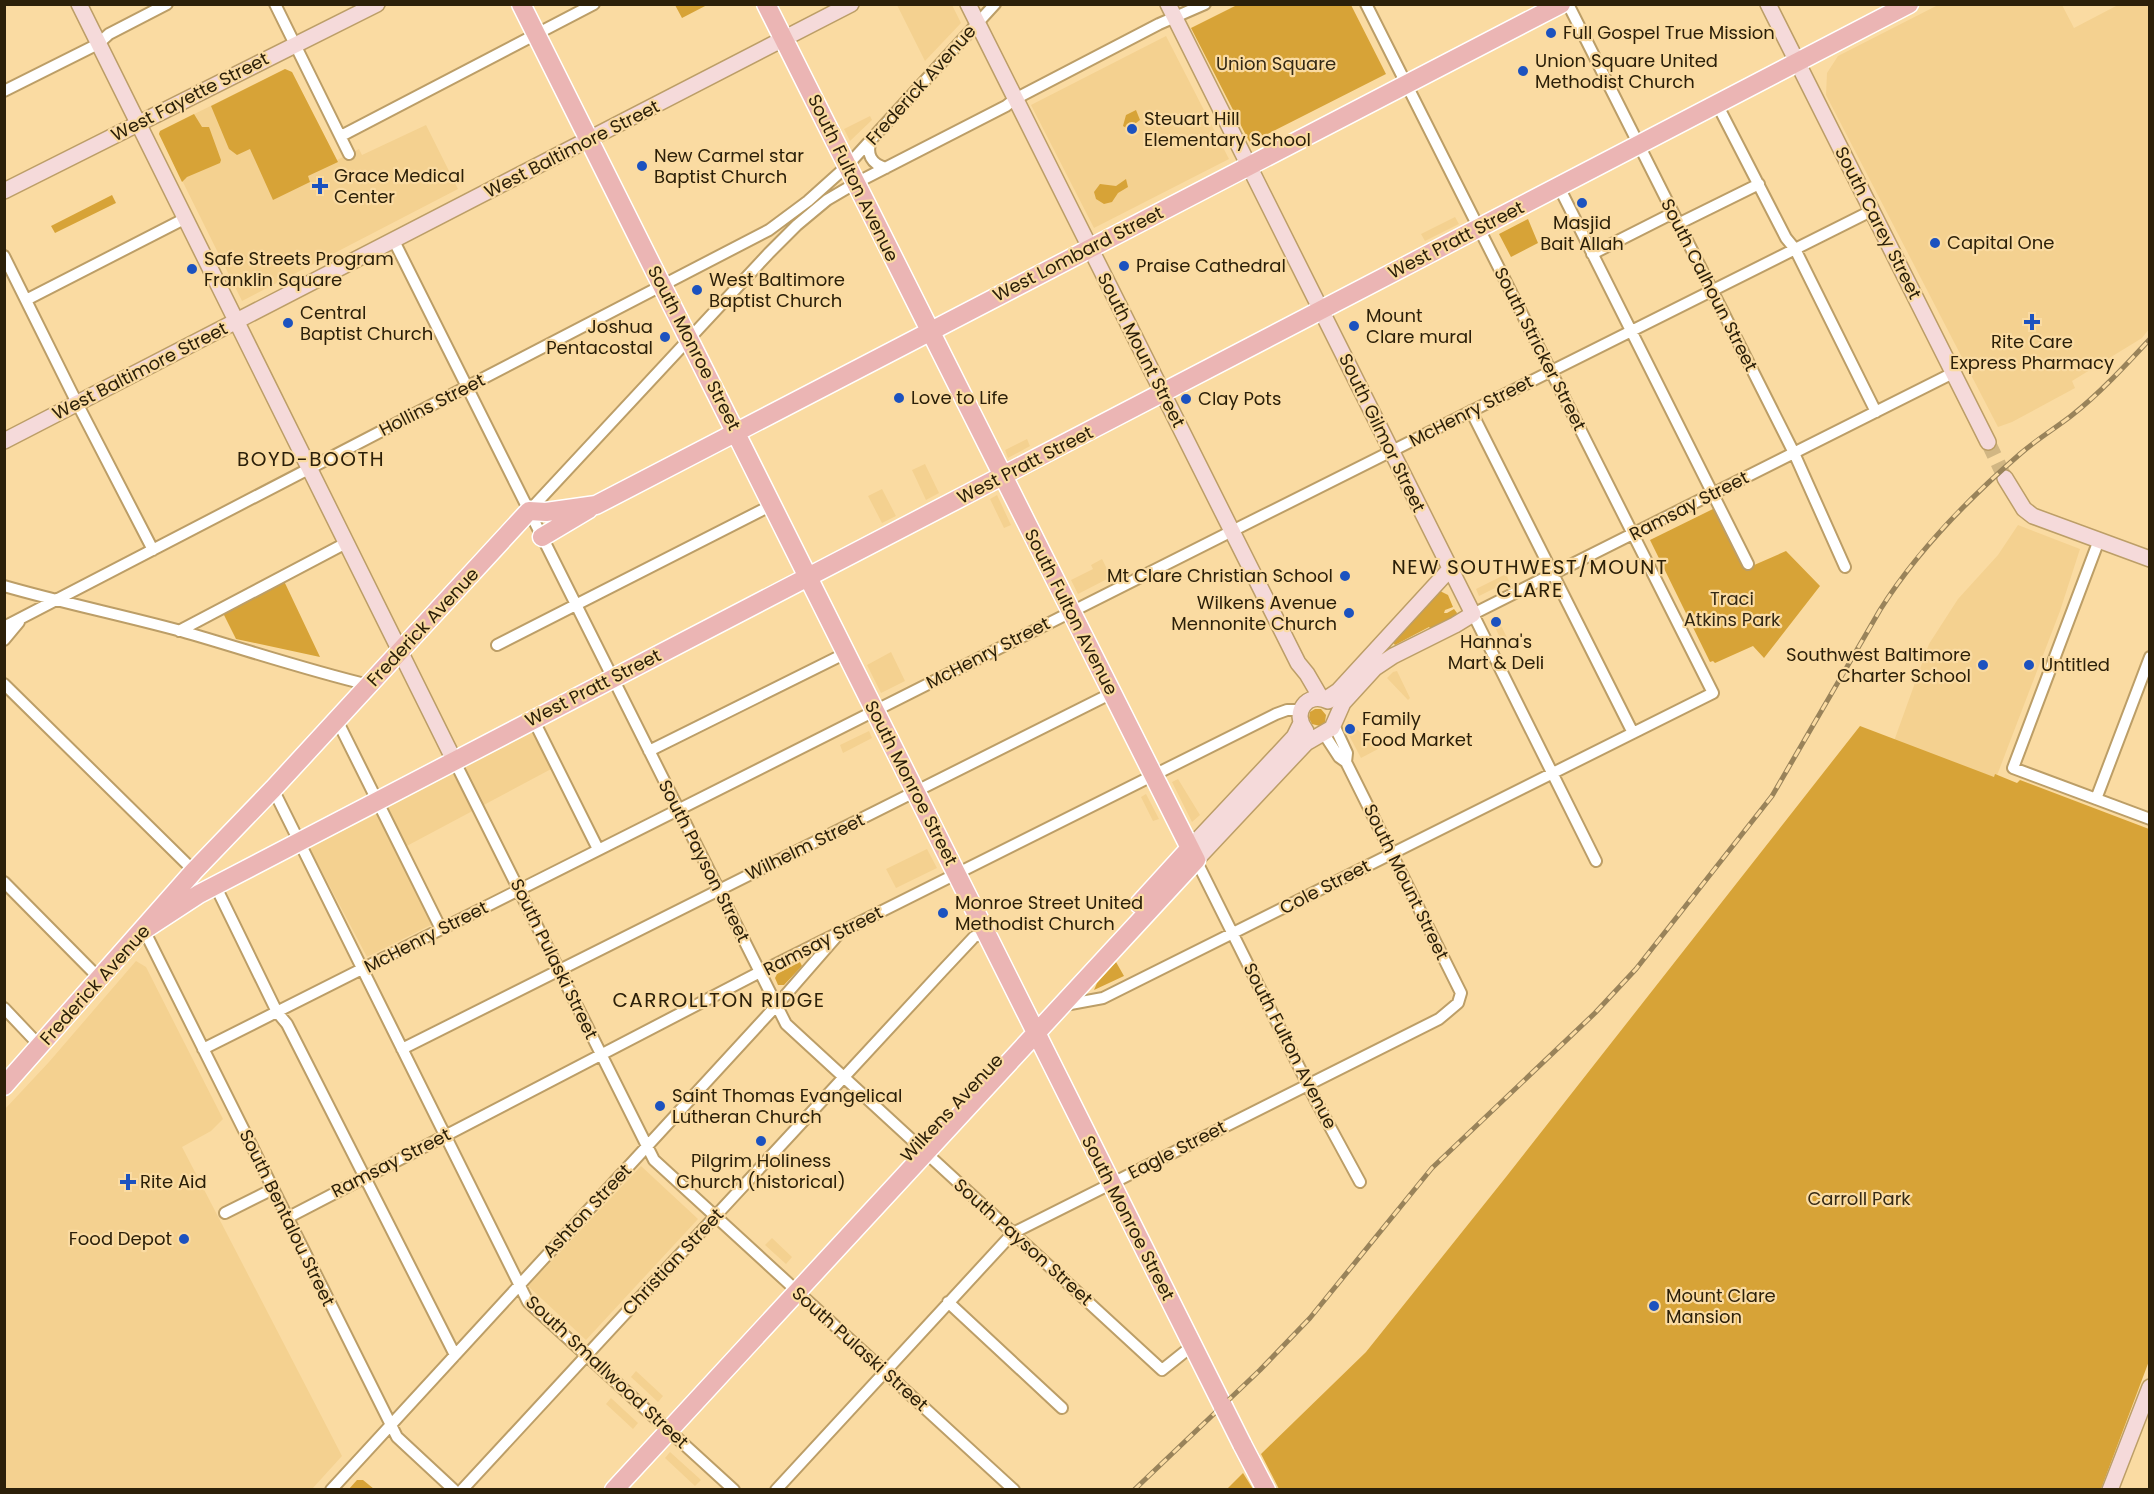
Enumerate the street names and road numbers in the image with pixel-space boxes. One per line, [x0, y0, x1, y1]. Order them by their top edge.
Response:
street label: Frederick Avenue [860, 19, 981, 150]
street label: West Fayette Street [107, 46, 273, 147]
street label: South Fulton Avenue [802, 90, 905, 266]
street label: West Baltimore Street [480, 93, 664, 204]
street label: South Carey Street [1829, 142, 1928, 303]
street label: South Calhoun Street [1655, 194, 1764, 375]
street label: West Pratt Street [1384, 195, 1528, 285]
street label: West Lombard Street [988, 200, 1167, 307]
street label: South Monroe Street [642, 261, 747, 435]
street label: South Stricker Street [1488, 263, 1593, 435]
street label: South Mount Street [1092, 268, 1191, 431]
street label: West Baltimore Street [48, 315, 232, 426]
street label: South Gilmor Street [1333, 349, 1432, 516]
street label: Hollins Street [375, 367, 489, 442]
street label: McHenry Street [1405, 369, 1537, 453]
street label: West Pratt Street [953, 420, 1097, 510]
street label: Ramsay Street [1625, 465, 1753, 546]
street label: South Fulton Avenue [1019, 524, 1124, 699]
street label: Frederick Avenue [361, 562, 484, 692]
street label: McHenry Street [922, 611, 1054, 695]
street label: West Pratt Street [521, 643, 665, 733]
street label: South Monroe Street [859, 696, 964, 870]
street label: South Payson Street [653, 775, 756, 946]
street label: South Mount Street [1358, 800, 1455, 964]
street label: Wilhelm Street [741, 807, 868, 886]
street label: Cole Street [1275, 853, 1374, 920]
street label: South Pulaski Street [505, 874, 604, 1043]
street label: McHenry Street [360, 895, 492, 979]
street label: Ramsay Street [759, 900, 887, 981]
street label: Frederick Avenue [34, 919, 155, 1050]
street label: South Fulton Avenue [1238, 958, 1343, 1133]
street label: Wilkens Avenue [895, 1048, 1009, 1167]
street label: Eagle Street [1124, 1114, 1230, 1185]
street label: Ramsay Street [327, 1122, 455, 1203]
street label: South Bentalou Street [234, 1125, 341, 1310]
street label: South Monroe Street [1076, 1131, 1181, 1305]
street label: Ashton Street [537, 1158, 637, 1263]
street label: South Payson Street [948, 1172, 1098, 1311]
street label: Christian Street [616, 1203, 729, 1321]
street label: South Pulaski Street [787, 1281, 934, 1417]
street label: South Smallwood Street [521, 1289, 694, 1454]

